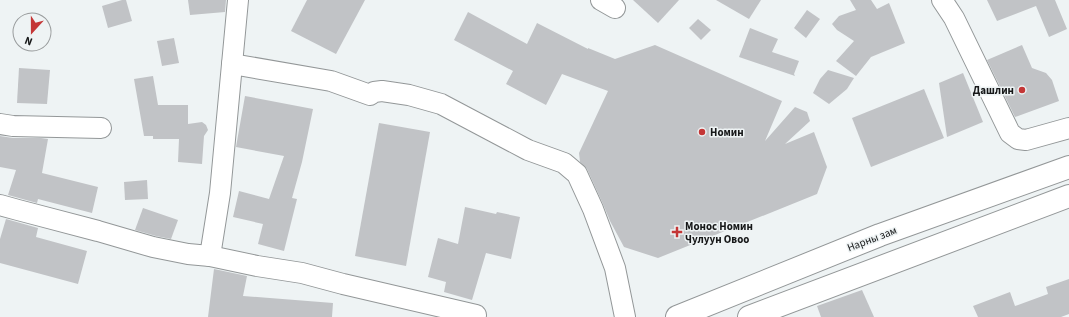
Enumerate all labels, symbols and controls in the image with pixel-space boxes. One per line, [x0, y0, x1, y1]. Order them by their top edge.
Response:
north arrow [12, 12, 52, 52]
text: N [22, 33, 35, 49]
place label: Дашлин [973, 83, 1014, 98]
marker: Дашлин [1017, 85, 1027, 95]
place label: Номин [710, 125, 744, 140]
marker: Номин [697, 127, 707, 137]
place label: Монос Номин Чулуун Овоо [685, 219, 753, 247]
street label: Нарны зам [845, 223, 899, 255]
marker: Монос Номин Чулуун Овоо [672, 227, 682, 237]

